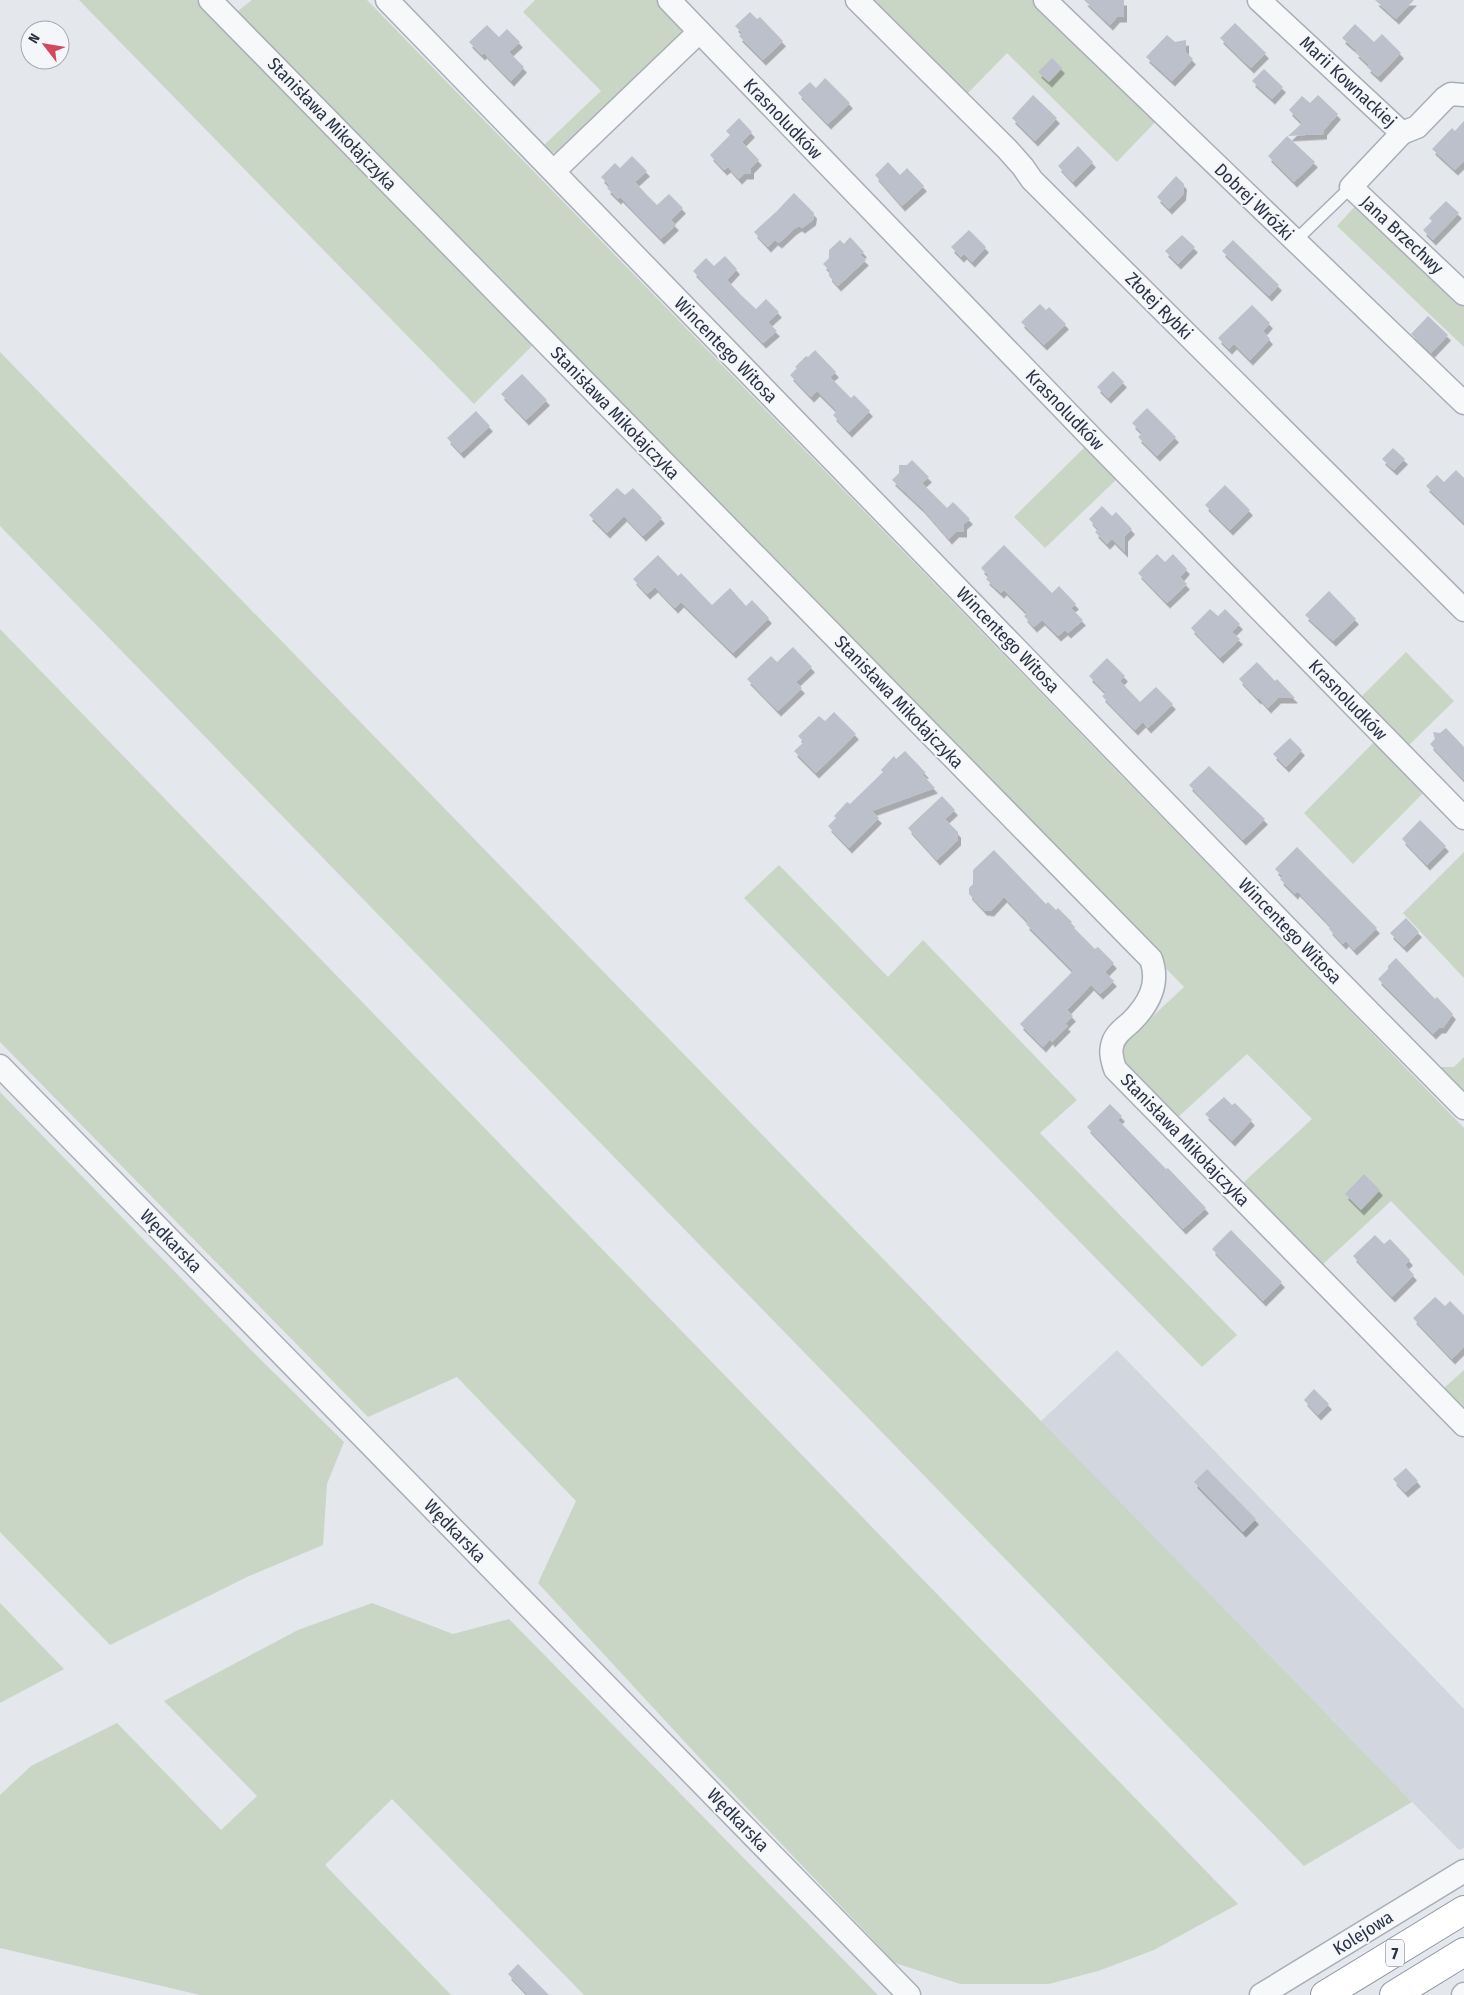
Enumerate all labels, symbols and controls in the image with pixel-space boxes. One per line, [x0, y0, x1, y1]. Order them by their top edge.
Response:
north arrow [20, 20, 70, 70]
text: N [25, 31, 44, 47]
street label: Marii Kownackiej [1295, 32, 1401, 132]
street label: Stanisława Mikołajczyka [263, 53, 401, 195]
street label: Krasnoludków [739, 74, 827, 164]
street label: Dobrej Wróżki [1210, 159, 1298, 245]
street label: Jana Brzechwy [1356, 191, 1448, 279]
street label: Złotej Rybki [1121, 268, 1197, 344]
street label: Wincentego Witosa [670, 292, 782, 408]
street label: Stanisława Mikołajczyka [546, 342, 684, 484]
street label: Krasnoludków [1021, 365, 1109, 455]
street label: Wincentego Witosa [952, 582, 1064, 698]
street label: Stanisława Mikołajczyka [830, 631, 968, 773]
street label: Krasnoludków [1304, 655, 1392, 745]
street label: Wincentego Witosa [1234, 873, 1346, 989]
street label: Stanisława Mikołajczyka [1116, 1069, 1254, 1211]
street label: Wędkarska [135, 1205, 207, 1277]
street label: Wędkarska [419, 1495, 491, 1567]
street label: Wędkarska [702, 1784, 774, 1856]
street label: Kolejowa [1329, 1906, 1397, 1960]
road number: 7 [1386, 1940, 1404, 1966]

